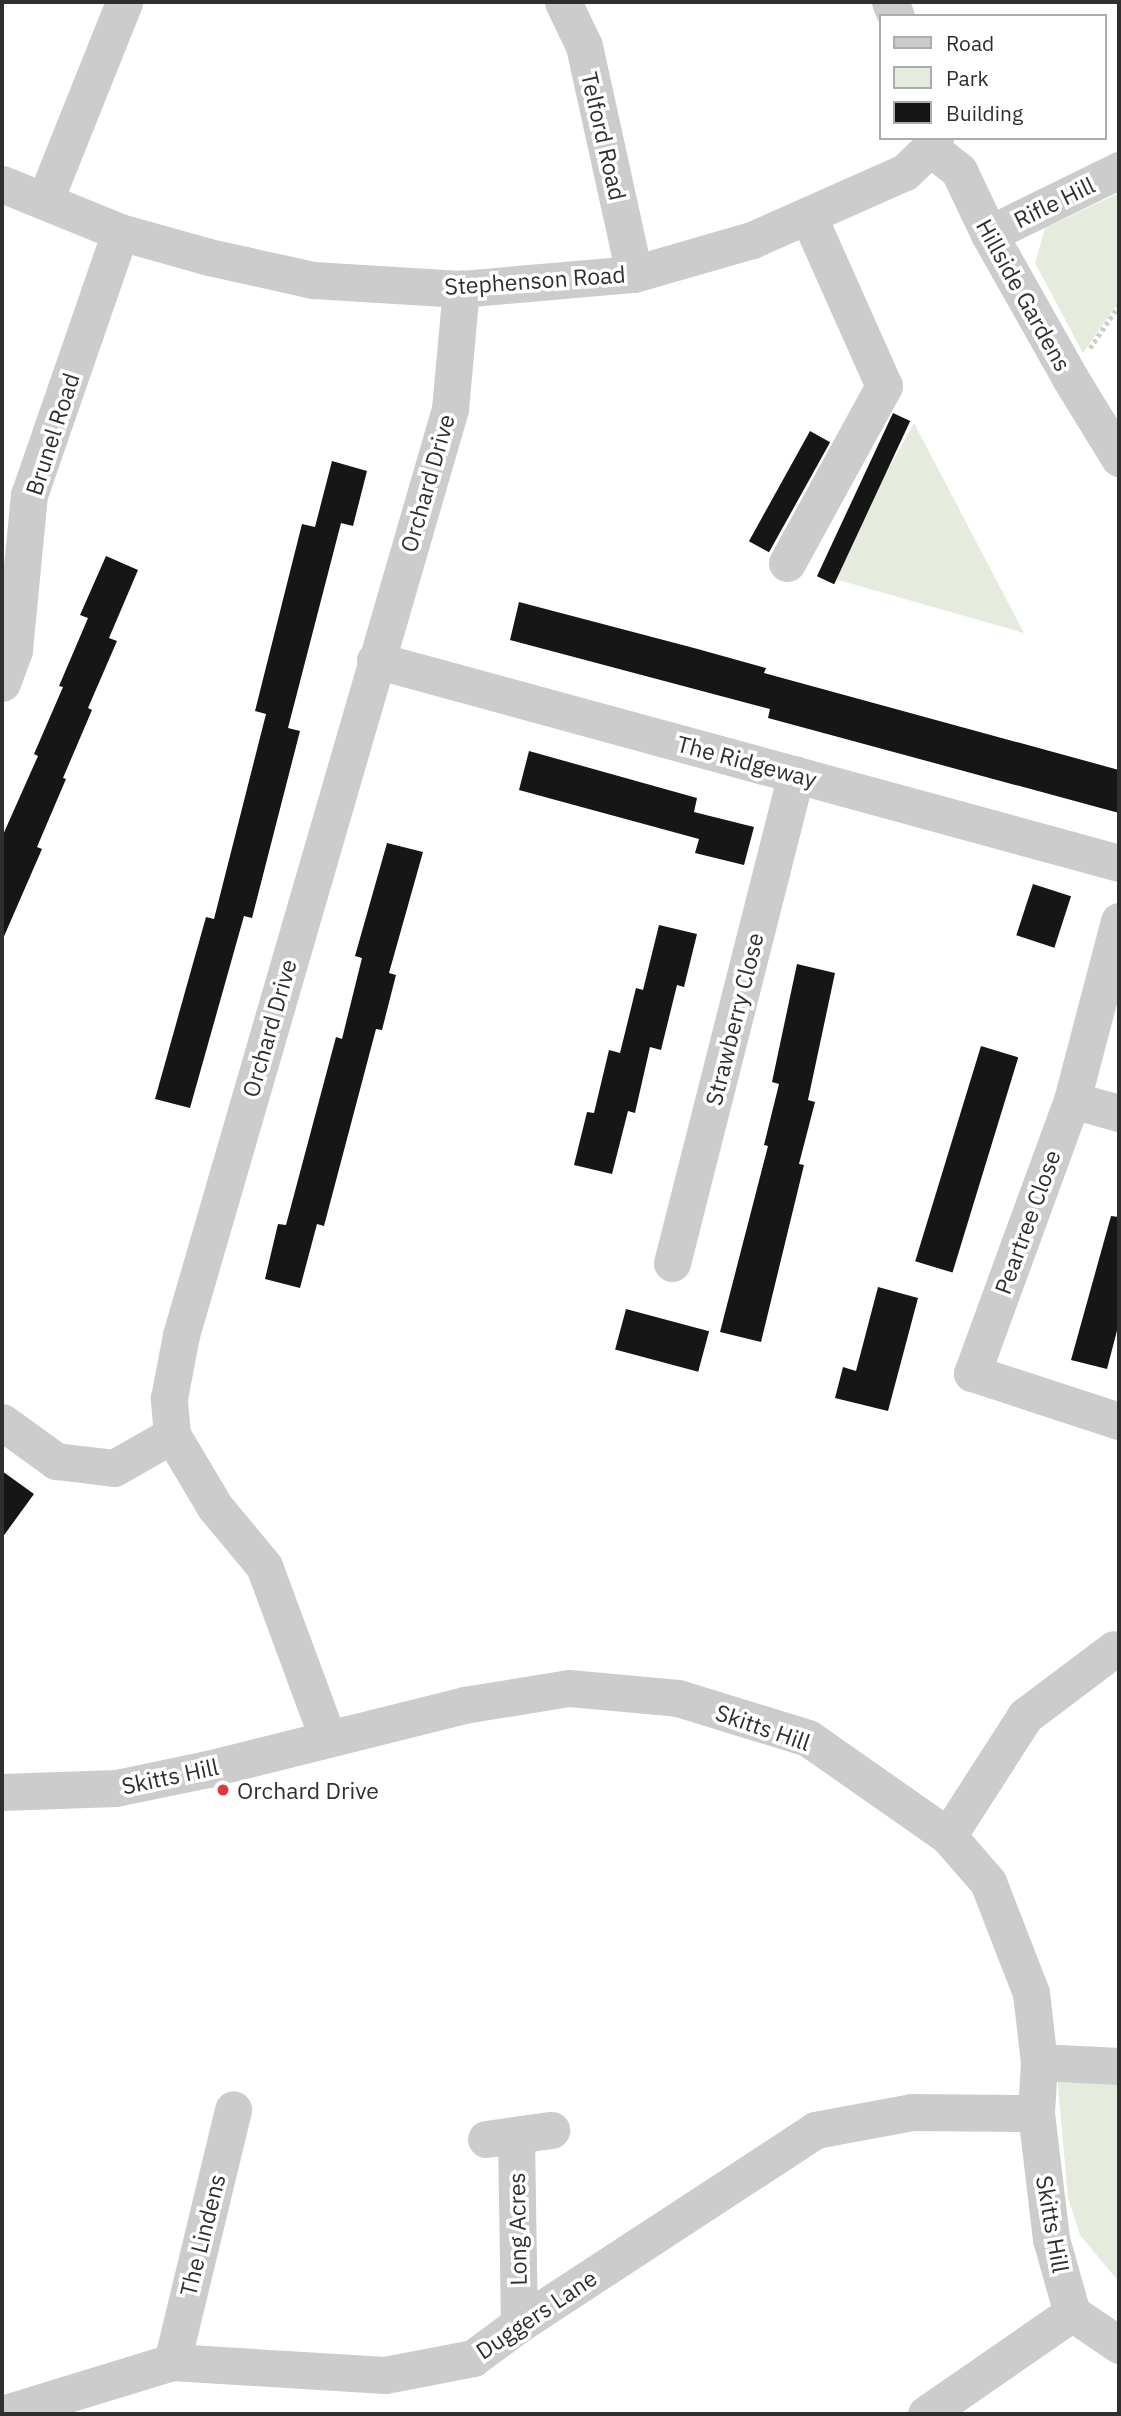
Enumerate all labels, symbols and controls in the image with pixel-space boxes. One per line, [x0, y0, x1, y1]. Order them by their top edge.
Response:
legend [880, 14, 1107, 140]
text: Road [946, 29, 994, 57]
text: Park [946, 64, 989, 92]
street label: Telford Road [576, 69, 632, 203]
text: Building [946, 99, 1023, 127]
street label: Rifle Hill [1009, 171, 1099, 233]
street label: Hillside Gardens [971, 214, 1077, 376]
street label: Stephenson Road [444, 260, 626, 300]
street label: Brunel Road [19, 369, 85, 499]
street label: Orchard Drive [394, 411, 460, 555]
street label: The Ridgeway [674, 729, 820, 793]
street label: Strawberry Close [699, 930, 769, 1108]
street label: Orchard Drive [236, 956, 302, 1100]
street label: Peartree Close [988, 1146, 1066, 1298]
street label: Skitts Hill [712, 1698, 814, 1756]
street label: Skitts Hill [119, 1752, 221, 1800]
place label: Orchard Drive [237, 1776, 379, 1804]
marker: Orchard Drive [215, 1782, 231, 1798]
street label: The Lindens [174, 2171, 230, 2299]
street label: Long Acres [502, 2172, 532, 2286]
street label: Skitts Hill [1031, 2173, 1075, 2275]
street label: Duggers Lane [470, 2263, 602, 2365]

